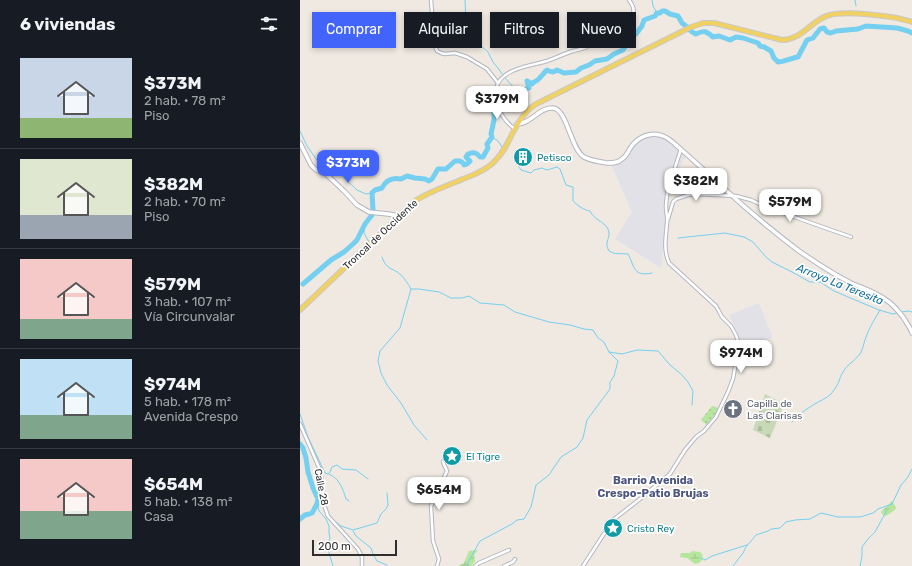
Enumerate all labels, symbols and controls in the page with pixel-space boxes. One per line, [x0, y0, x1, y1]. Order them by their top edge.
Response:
chip: Comprar [312, 12, 396, 48]
chip: Alquilar [404, 12, 482, 48]
chip: Filtros [490, 12, 559, 48]
chip: Nuevo [567, 12, 636, 48]
icon: filters [258, 13, 280, 35]
text: 6 viviendas [20, 14, 115, 34]
text: $373M [144, 73, 202, 93]
icon: home [52, 74, 100, 122]
pin: $379M [469, 86, 525, 120]
text: $379M [475, 91, 519, 106]
text: 2 hab. · 78 m² [144, 93, 226, 108]
text: Piso [144, 108, 170, 123]
building icon: Petisco [512, 146, 534, 168]
pin: $373M [320, 150, 376, 184]
place label: Petisco [537, 152, 572, 164]
text: $373M [326, 155, 370, 170]
pin: $382M [668, 168, 724, 202]
text: $382M [673, 173, 719, 188]
text: $382M [144, 174, 203, 194]
icon: home [52, 175, 100, 223]
pin: $579M [762, 189, 818, 223]
text: 2 hab. · 70 m² [144, 194, 226, 209]
text: $579M [768, 194, 812, 209]
street label: Troncal de Occidente [341, 197, 421, 272]
text: Piso [144, 209, 170, 224]
water label: Arroyo La Teresita [794, 261, 886, 308]
text: $579M [144, 274, 201, 294]
icon: home [52, 275, 100, 323]
text: 3 hab. · 107 m² [144, 294, 231, 309]
text: Vía Circunvalar [144, 309, 235, 324]
pin: $974M [713, 340, 769, 374]
text: $974M [719, 345, 763, 360]
text: $974M [144, 374, 201, 394]
icon: home [52, 375, 100, 423]
text: 5 hab. · 178 m² [144, 394, 231, 409]
church icon: Capilla de Las Clarisas [722, 398, 744, 420]
place label: Capilla de Las Clarisas [747, 398, 802, 422]
text: Avenida Crespo [144, 409, 238, 424]
place icon: El Tigre [441, 445, 463, 467]
place label: El Tigre [466, 451, 501, 463]
street label: Calle 28 [312, 468, 330, 507]
text: $654M [144, 474, 203, 494]
district label: Barrio Avenida Crespo-Patio Brujas [597, 474, 709, 500]
icon: home [52, 475, 100, 523]
pin: $654M [411, 477, 467, 511]
text: $654M [416, 482, 462, 497]
text: 5 hab. · 138 m² [144, 494, 232, 509]
text: Casa [144, 509, 174, 524]
place icon: Cristo Rey [602, 517, 624, 539]
place label: Cristo Rey [627, 523, 675, 535]
scale bar [312, 538, 397, 557]
text: 200 m [318, 540, 351, 553]

